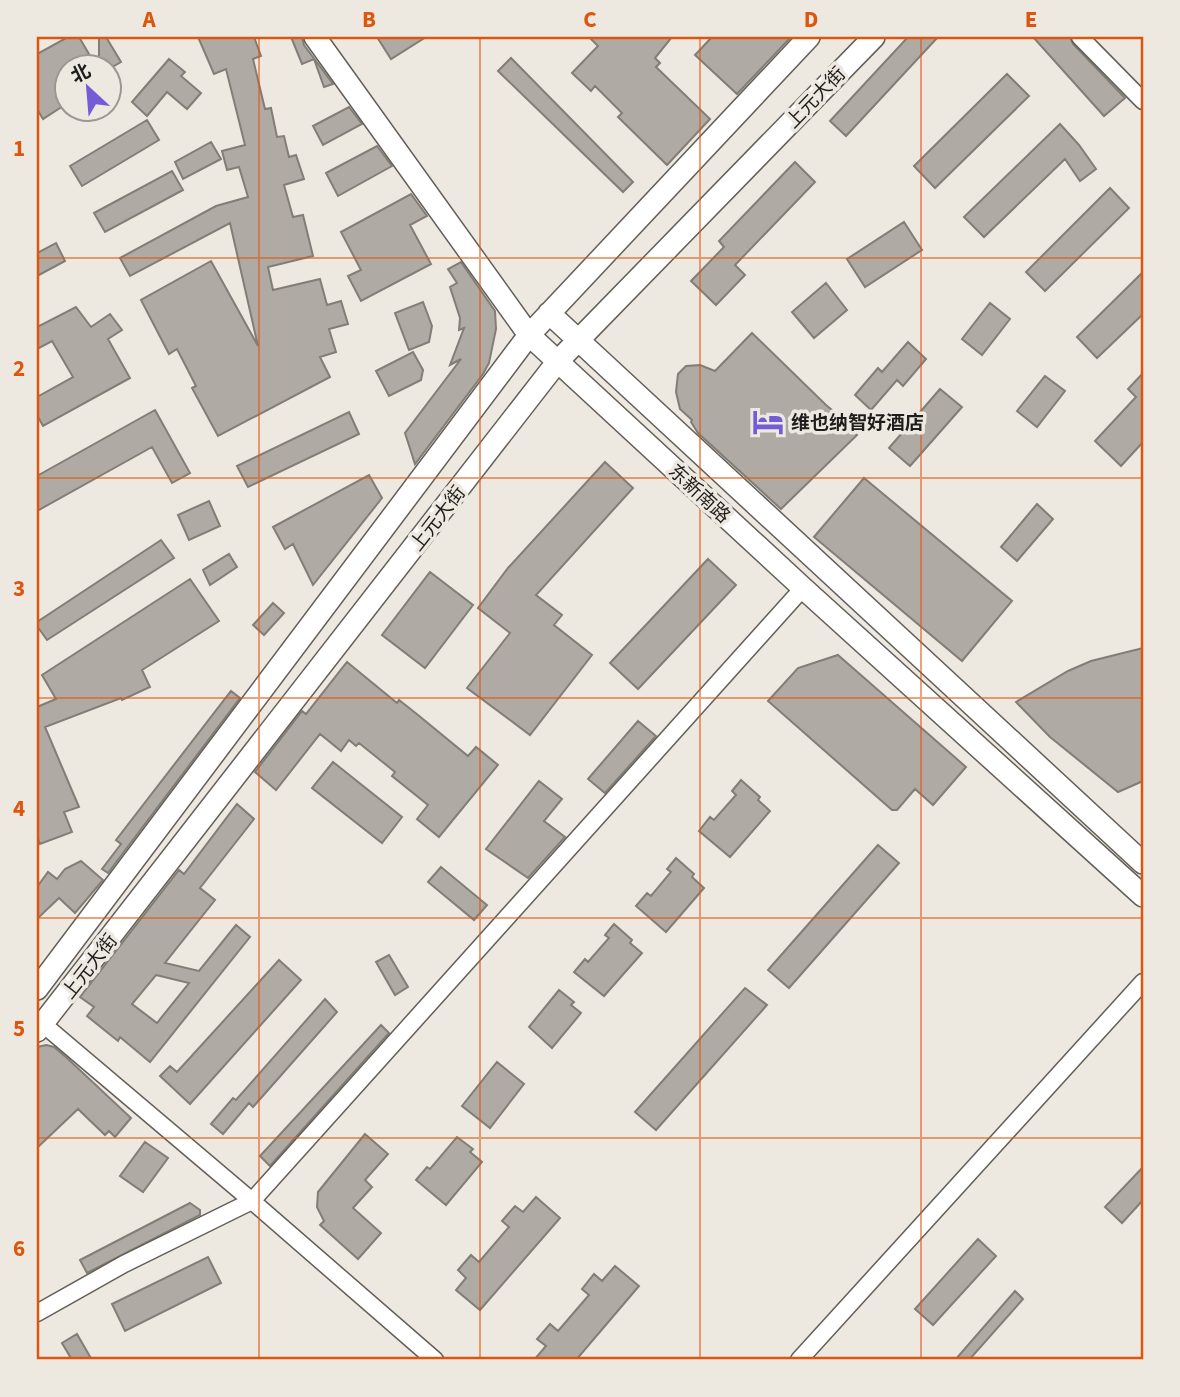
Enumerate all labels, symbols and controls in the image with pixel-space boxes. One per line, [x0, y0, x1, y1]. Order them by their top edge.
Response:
text: A [141, 3, 156, 36]
text: B [362, 3, 376, 36]
text: C [583, 3, 597, 36]
text: D [804, 3, 818, 36]
text: E [1025, 3, 1037, 36]
north arrow [52, 52, 122, 122]
text: 北 [67, 58, 96, 90]
street label: 上元大街 [780, 61, 852, 135]
text: 1 [13, 132, 25, 165]
text: 2 [13, 352, 25, 385]
hotel icon: 维也纳智好酒店 [751, 405, 785, 439]
place label: 维也纳智好酒店 [791, 410, 924, 437]
street label: 东新南路 [662, 458, 736, 530]
street label: 上元大街 [404, 481, 472, 557]
text: 3 [13, 572, 25, 605]
text: 4 [13, 792, 25, 825]
street label: 上元大街 [56, 929, 124, 1005]
text: 5 [13, 1012, 25, 1045]
text: 6 [13, 1232, 25, 1265]

